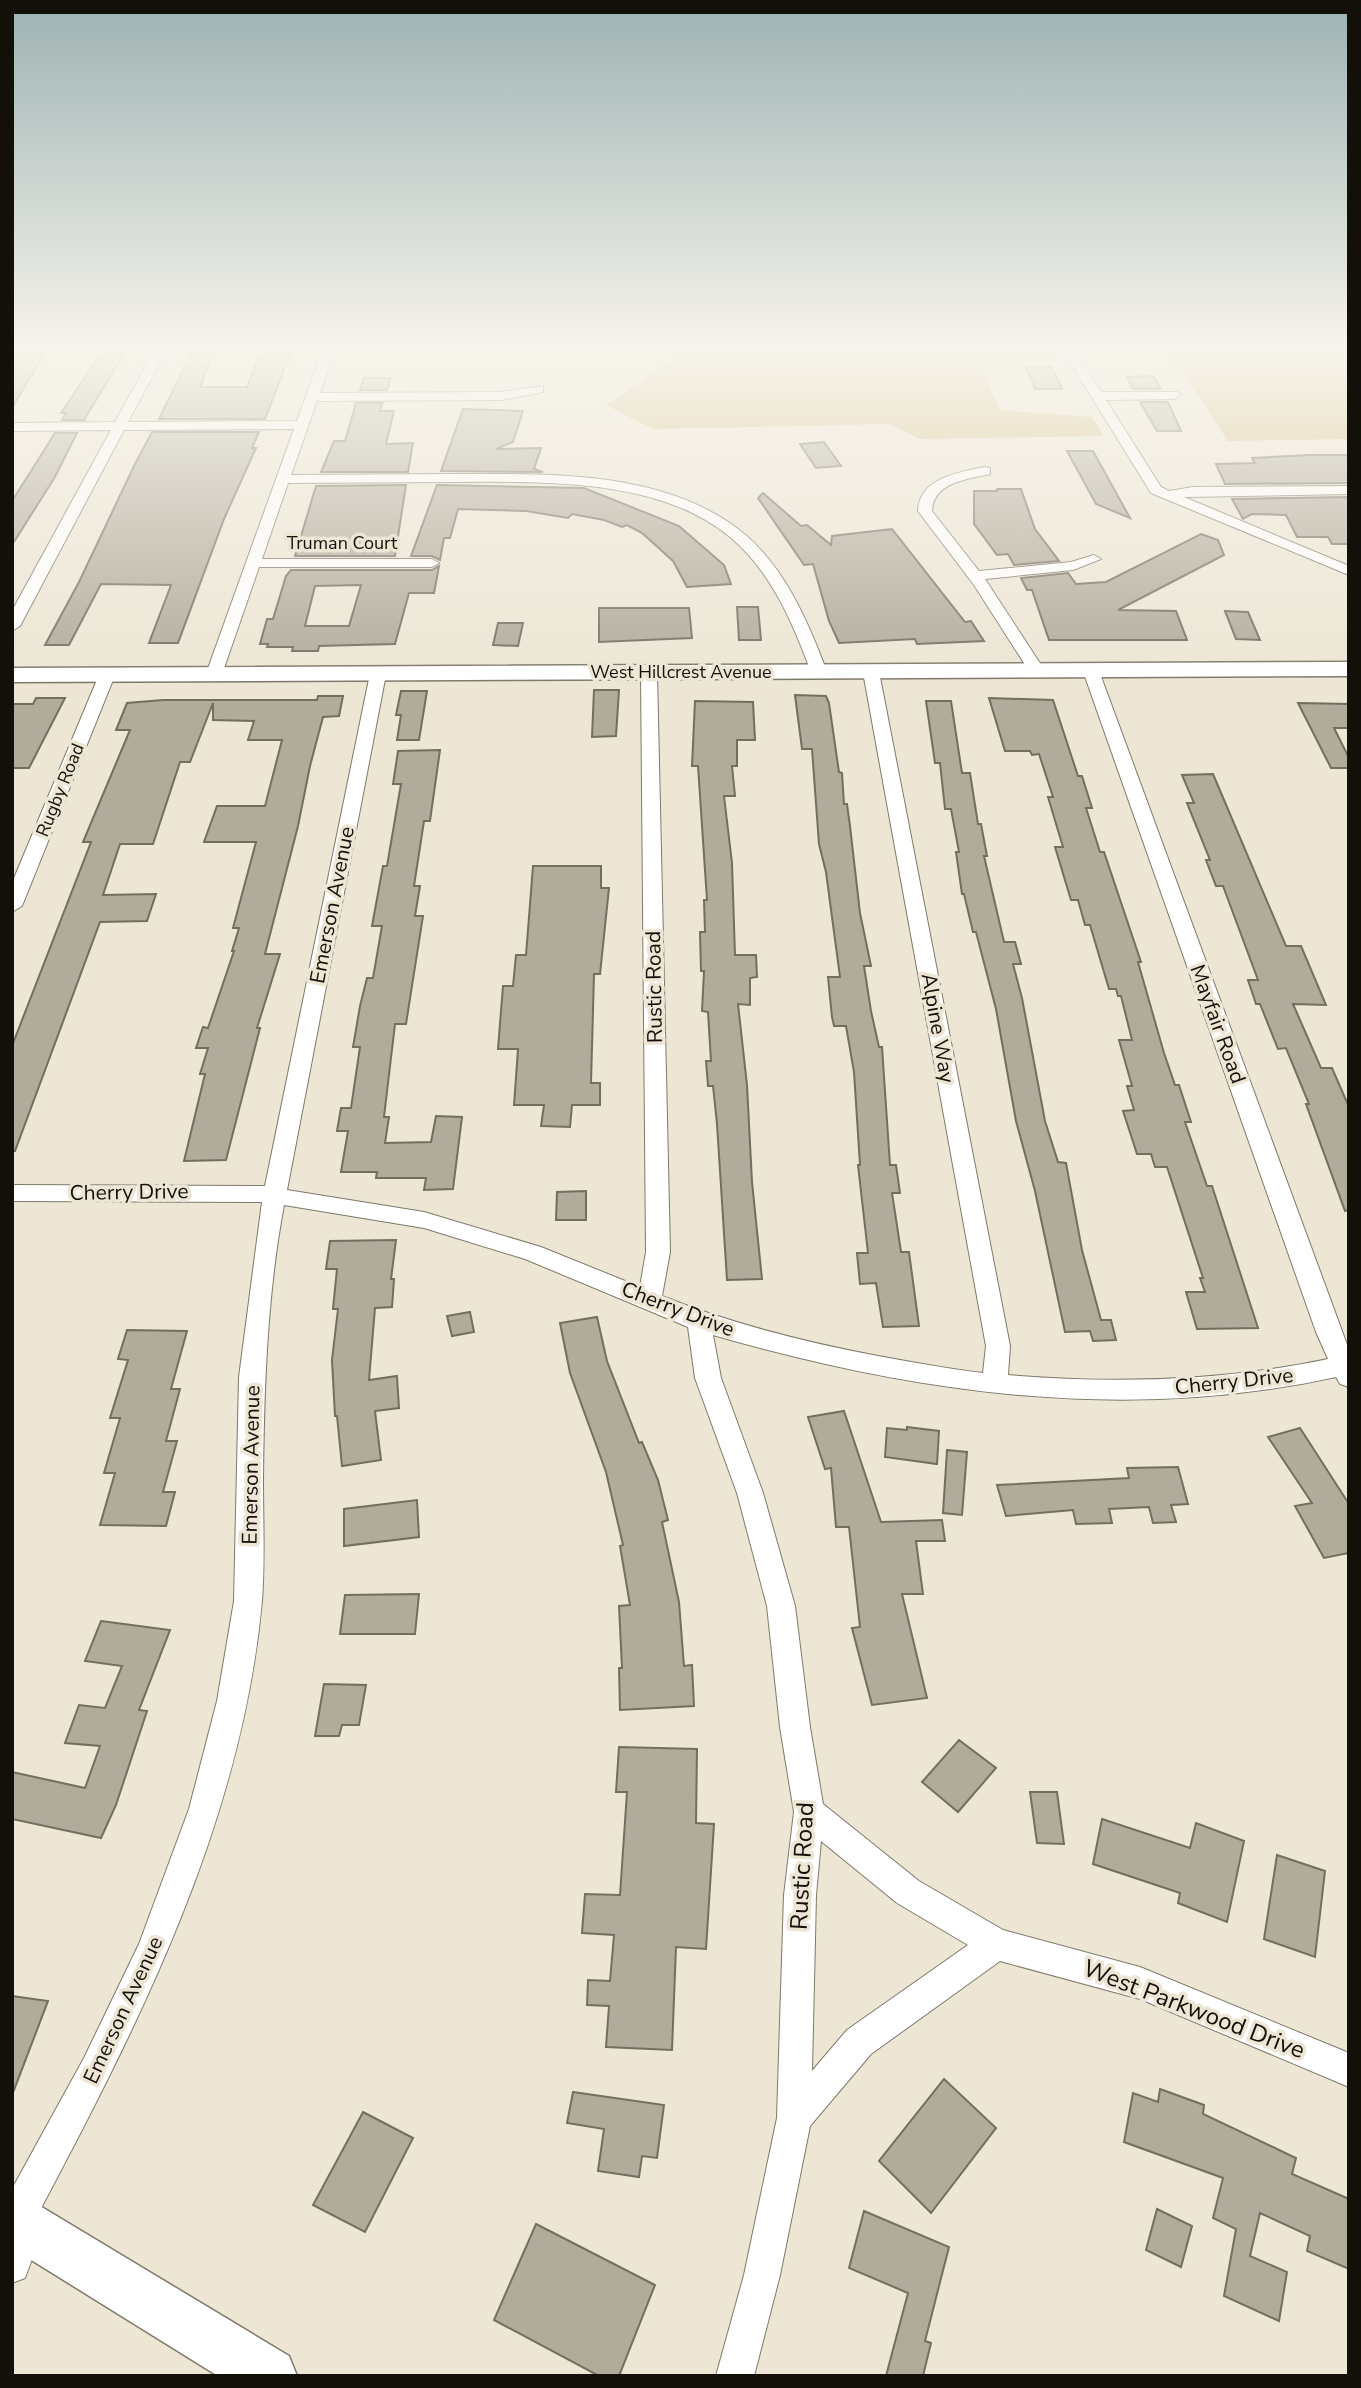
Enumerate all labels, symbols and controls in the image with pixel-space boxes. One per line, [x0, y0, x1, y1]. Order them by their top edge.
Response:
street label: Truman Court [287, 531, 398, 555]
street label: West Hillcrest Avenue [590, 660, 772, 684]
street label: Rugby Road [30, 740, 90, 840]
street label: Emerson Avenue [303, 824, 361, 986]
street label: Rustic Road [639, 931, 669, 1043]
street label: Mayfair Road [1184, 961, 1252, 1087]
street label: Alpine Way [915, 971, 961, 1085]
street label: Cherry Drive [69, 1177, 189, 1207]
street label: Cherry Drive [617, 1275, 739, 1343]
street label: Cherry Drive [1173, 1361, 1295, 1401]
street label: Emerson Avenue [236, 1385, 266, 1545]
street label: Rustic Road [783, 1801, 821, 1931]
street label: Emerson Avenue [77, 1932, 169, 2088]
street label: West Parkwood Drive [1079, 1952, 1309, 2066]

